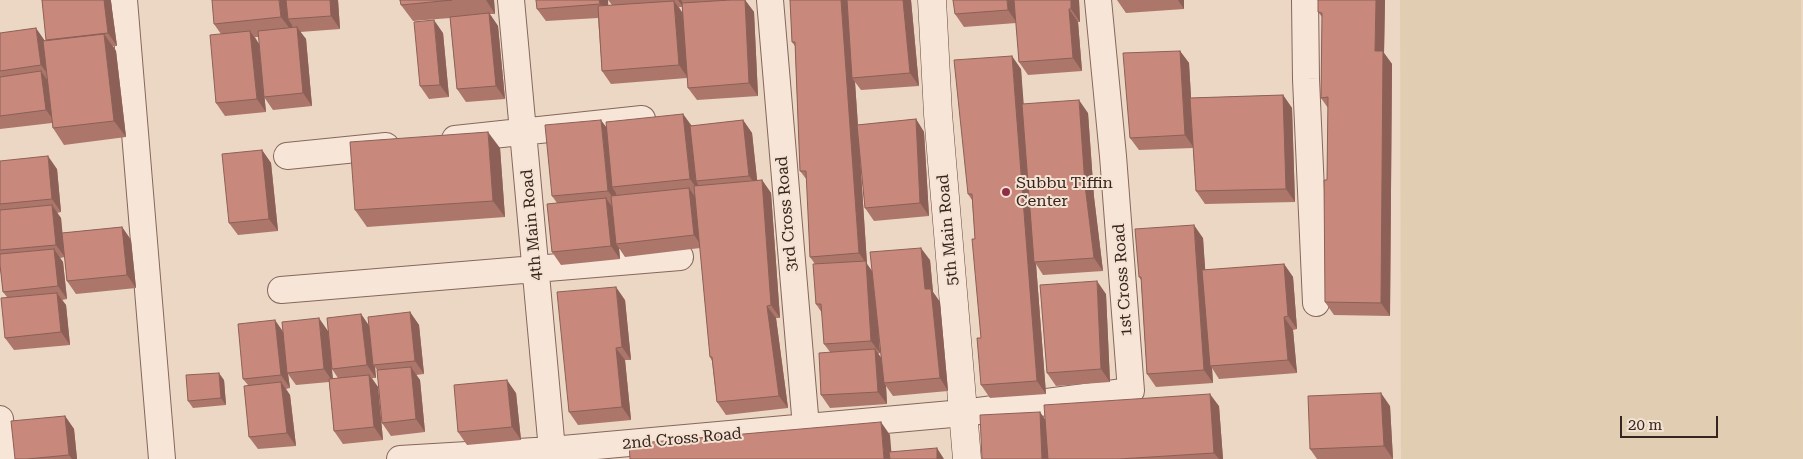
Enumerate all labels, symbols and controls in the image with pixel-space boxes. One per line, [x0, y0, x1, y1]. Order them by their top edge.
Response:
street label: 3rd Cross Road [772, 155, 802, 273]
street label: 4th Main Road [518, 168, 546, 282]
street label: 5th Main Road [934, 173, 962, 287]
place label: Subbu Tiffin Center [1016, 173, 1113, 211]
marker: Subbu Tiffin Center [1000, 186, 1012, 198]
street label: 1st Cross Road [1109, 223, 1137, 337]
scale bar [1623, 406, 1720, 438]
text: 20 m [1628, 416, 1662, 434]
street label: 2nd Cross Road [621, 424, 743, 454]

